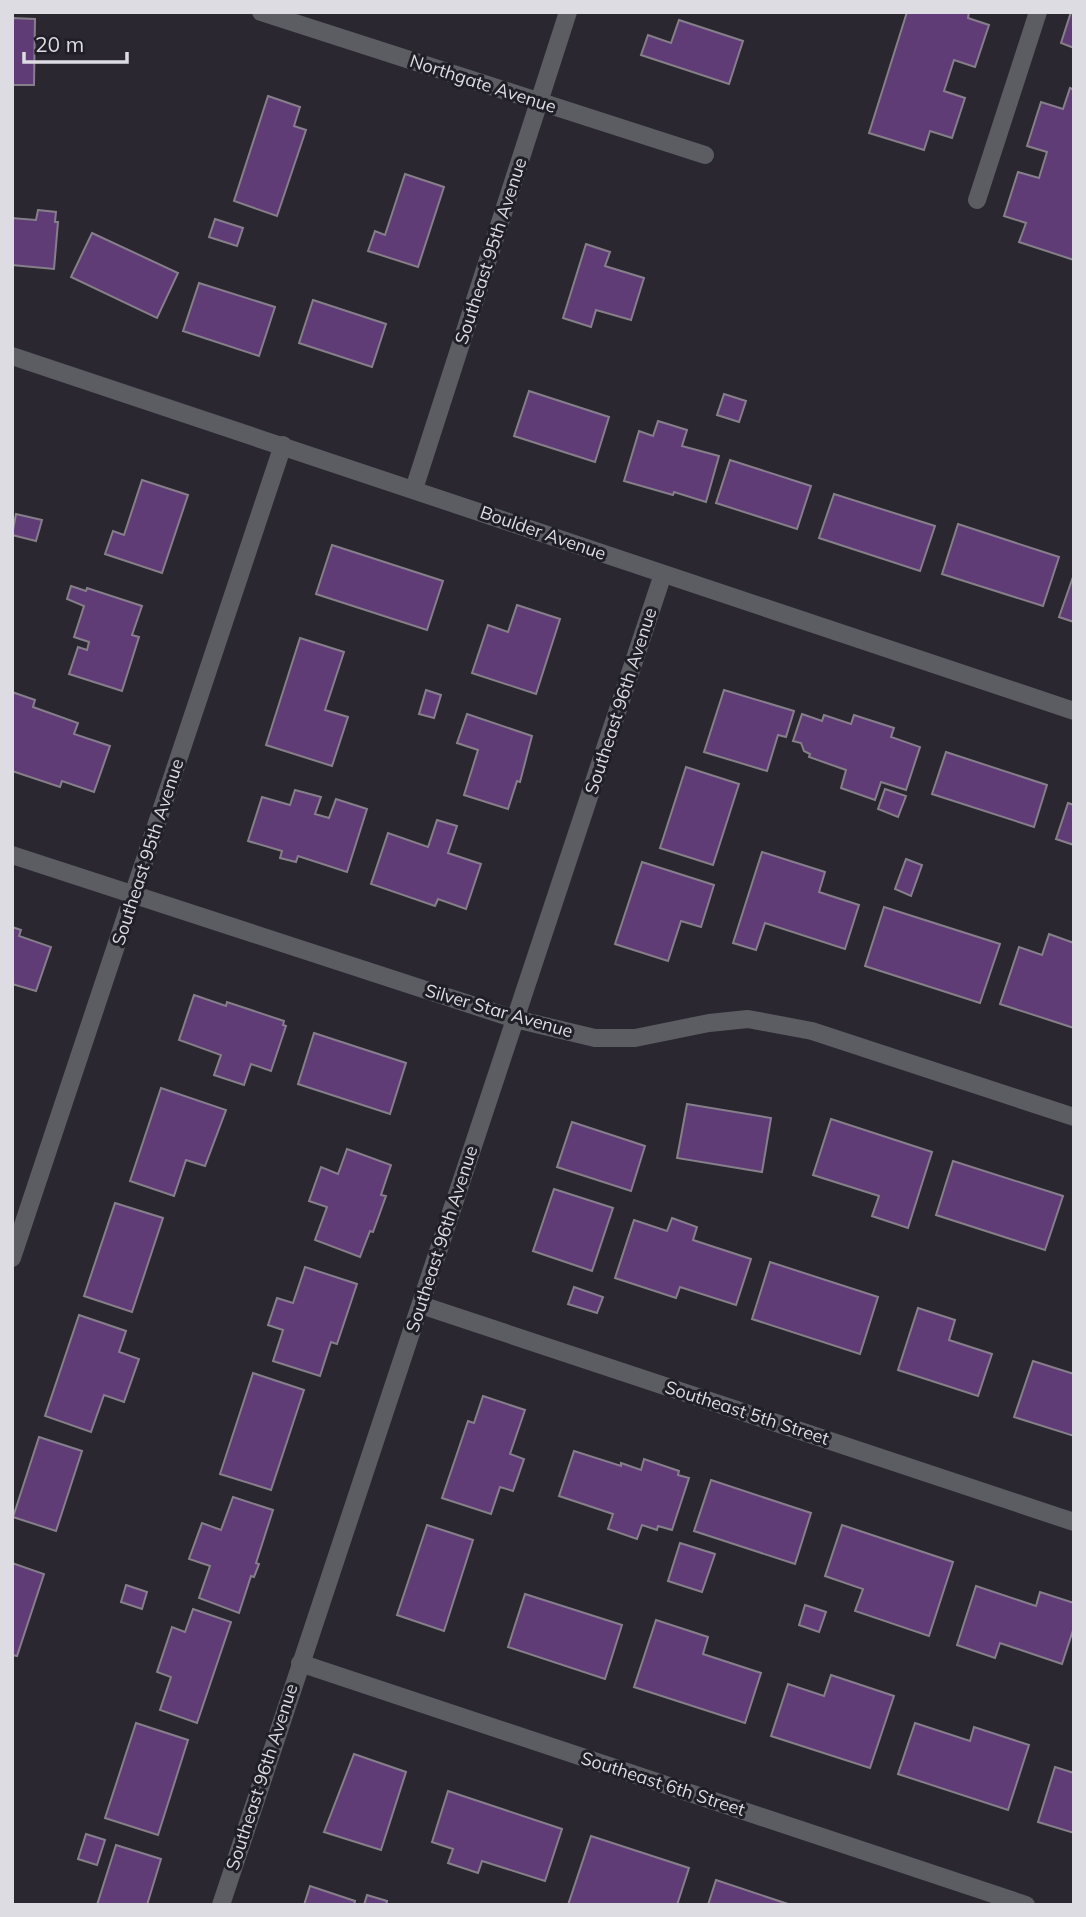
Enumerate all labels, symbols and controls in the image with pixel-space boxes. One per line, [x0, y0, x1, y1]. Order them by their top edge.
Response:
scale bar [24, 21, 128, 65]
text: 20 m [35, 31, 84, 57]
street label: Northgate Avenue [407, 49, 559, 118]
street label: Southeast 95th Avenue [449, 155, 532, 347]
street label: Boulder Avenue [477, 500, 609, 565]
street label: Southeast 96th Avenue [579, 605, 662, 797]
street label: Southeast 95th Avenue [106, 756, 189, 948]
street label: Silver Star Avenue [423, 978, 576, 1043]
street label: Southeast 96th Avenue [400, 1143, 483, 1335]
street label: Southeast 5th Street [662, 1375, 832, 1450]
street label: Southeast 96th Avenue [220, 1681, 303, 1873]
street label: Southeast 6th Street [578, 1746, 748, 1821]

